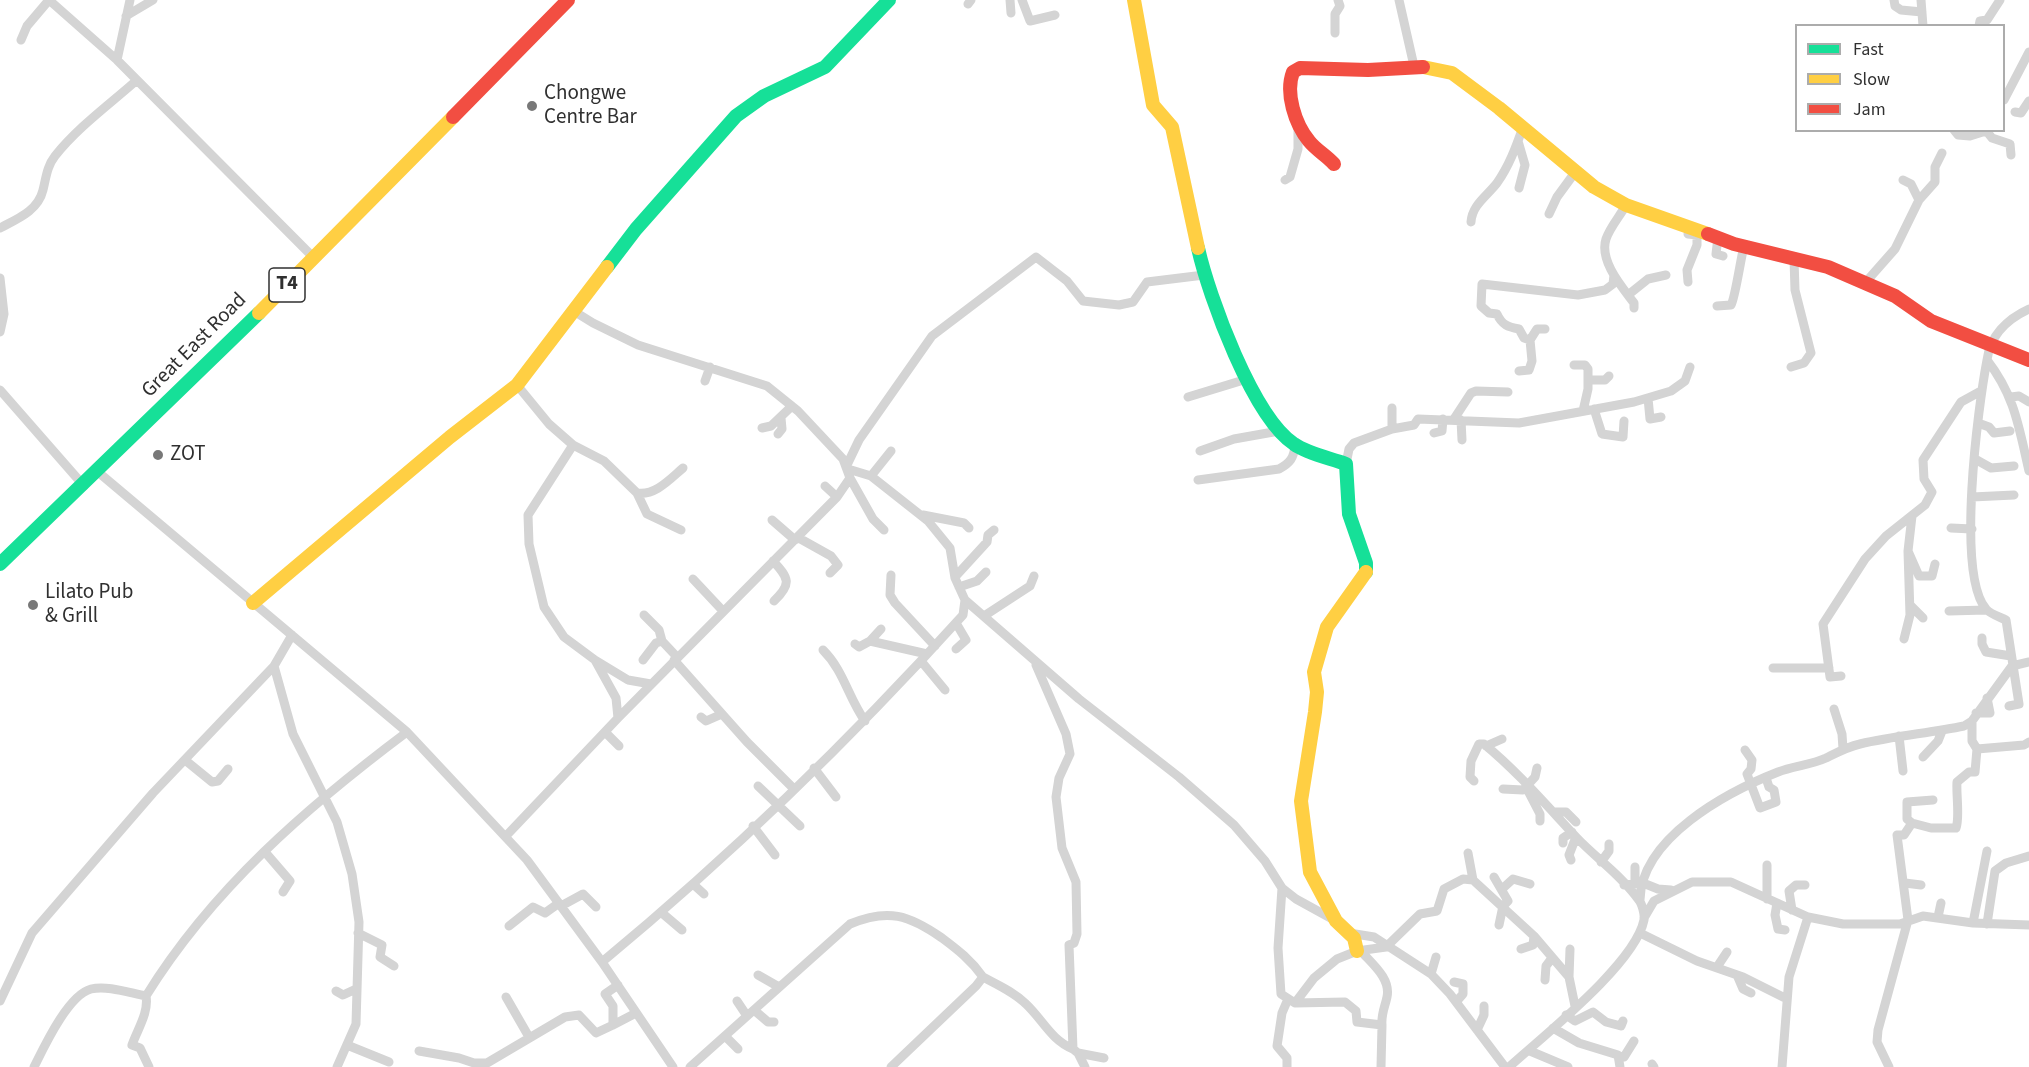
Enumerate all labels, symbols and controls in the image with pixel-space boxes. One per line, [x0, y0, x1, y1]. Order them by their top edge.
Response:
legend [1795, 24, 2005, 132]
text: Fast [1853, 37, 1884, 62]
text: Slow [1853, 67, 1890, 92]
place label: Chongwe Centre Bar [544, 81, 637, 131]
text: Jam [1853, 97, 1886, 122]
marker: Chongwe Centre Bar [525, 99, 539, 113]
road number: T4 [269, 268, 305, 302]
street label: Great East Road [137, 288, 253, 404]
place label: ZOT [170, 442, 206, 468]
marker: ZOT [151, 448, 165, 462]
place label: Lilato Pub & Grill [45, 580, 133, 630]
marker: Lilato Pub & Grill [26, 598, 40, 612]

